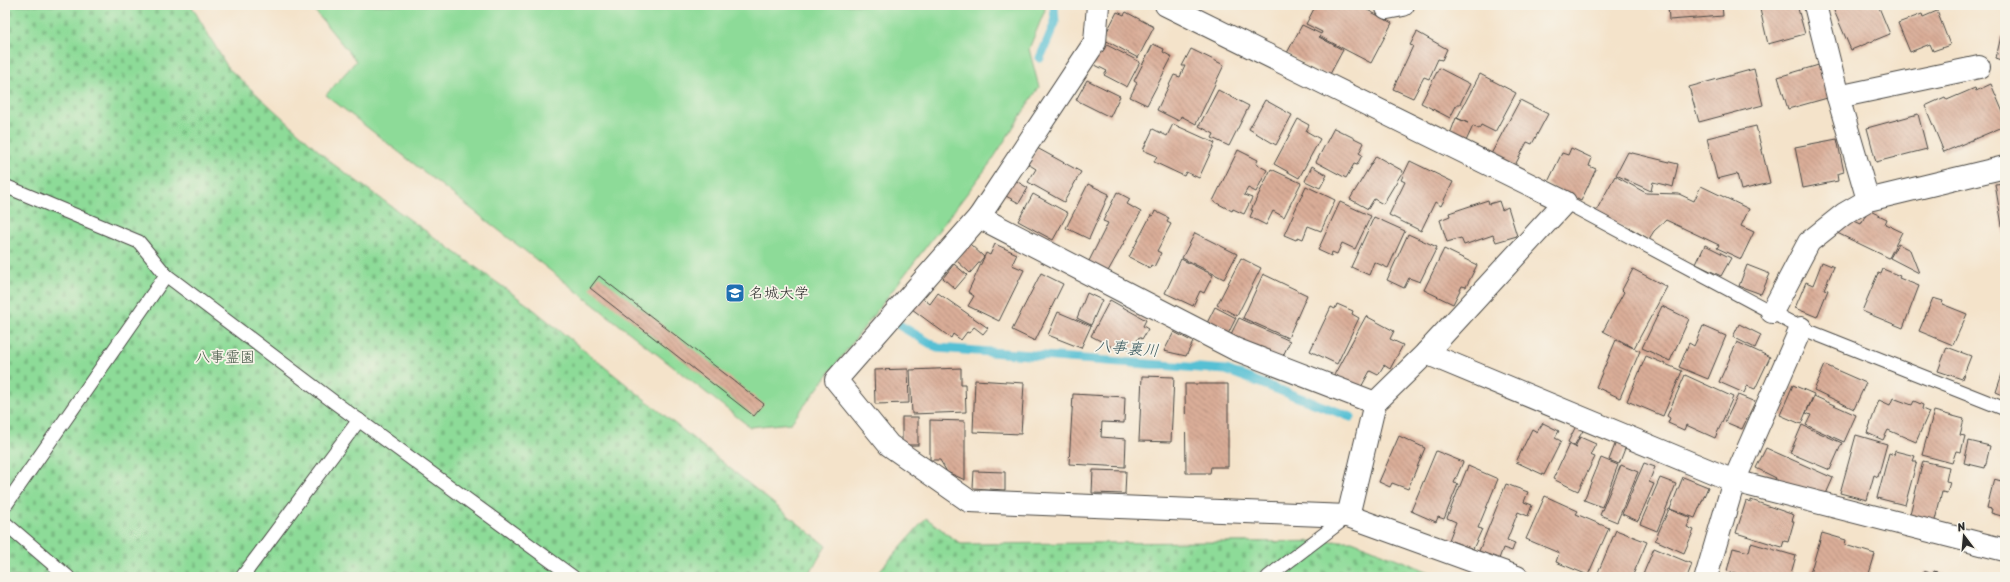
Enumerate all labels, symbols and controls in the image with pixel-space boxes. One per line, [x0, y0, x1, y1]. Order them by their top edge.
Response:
place label: 名城大学 [749, 280, 809, 306]
school or university icon: 名城大学 [724, 282, 746, 304]
water label: 八事裏川 [1094, 331, 1160, 365]
park label: 八事霊園 [195, 344, 255, 370]
north arrow [1944, 516, 1984, 556]
text: N [1954, 517, 1968, 537]

